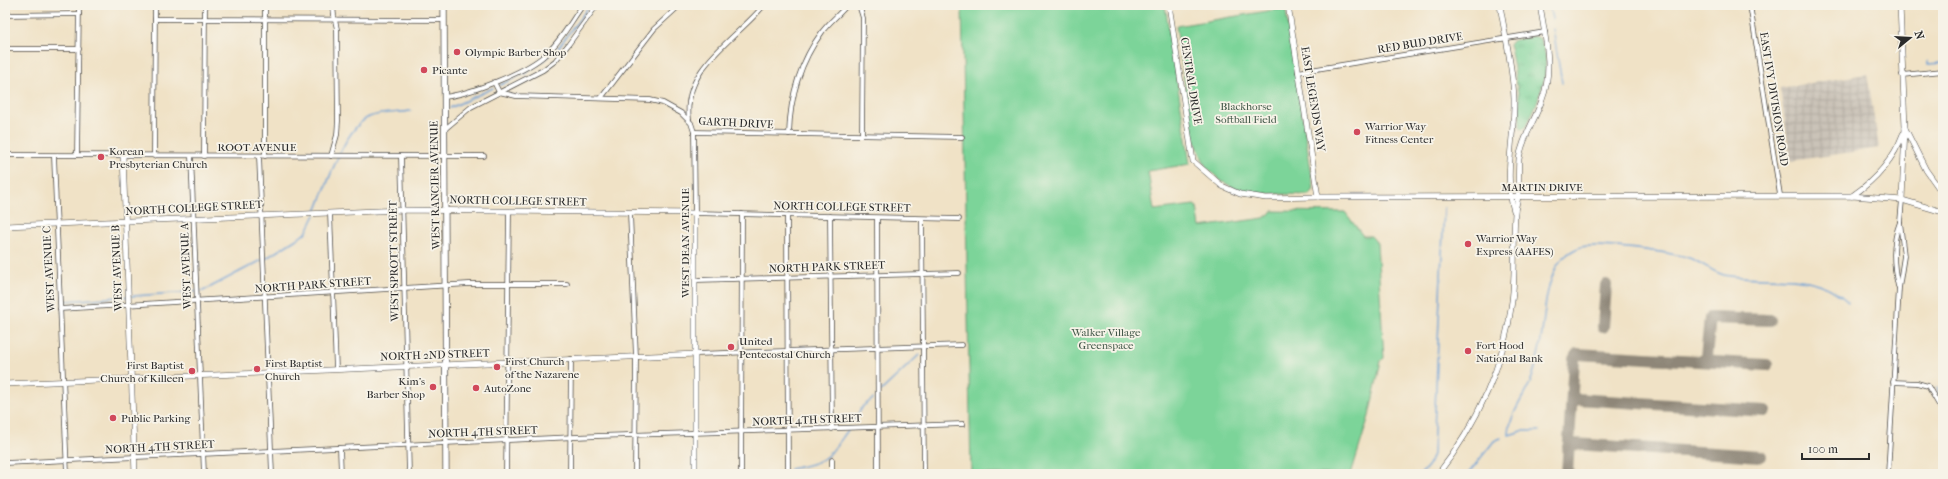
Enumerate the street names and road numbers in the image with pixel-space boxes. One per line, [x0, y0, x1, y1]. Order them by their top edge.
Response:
street label: RED BUD DRIVE [1376, 30, 1464, 56]
street label: EAST IVY DIVISION ROAD [1757, 31, 1791, 167]
street label: CENTRAL DRIVE [1178, 36, 1204, 126]
street label: EAST LEGENDS WAY [1298, 45, 1328, 153]
street label: GARTH DRIVE [698, 115, 774, 131]
street label: WEST RANCIER AVENUE [427, 120, 443, 251]
street label: ROOT AVENUE [218, 141, 297, 154]
street label: MARTIN DRIVE [1501, 181, 1583, 194]
street label: WEST DEAN AVENUE [679, 188, 692, 299]
street label: NORTH COLLEGE STREET [449, 193, 587, 209]
street label: NORTH COLLEGE STREET [125, 198, 264, 218]
street label: NORTH COLLEGE STREET [773, 199, 911, 215]
street label: WEST SPROTT STREET [386, 200, 402, 323]
street label: WEST AVENUE A [178, 222, 194, 310]
street label: WEST AVENUE C [40, 225, 58, 314]
street label: WEST AVENUE B [109, 225, 125, 312]
street label: NORTH PARK STREET [769, 258, 886, 276]
street label: NORTH PARK STREET [254, 274, 372, 296]
street label: NORTH 2ND STREET [380, 347, 491, 363]
street label: NORTH 4TH STREET [752, 412, 863, 428]
street label: NORTH 4TH STREET [428, 424, 539, 440]
street label: NORTH 4TH STREET [105, 438, 216, 456]

